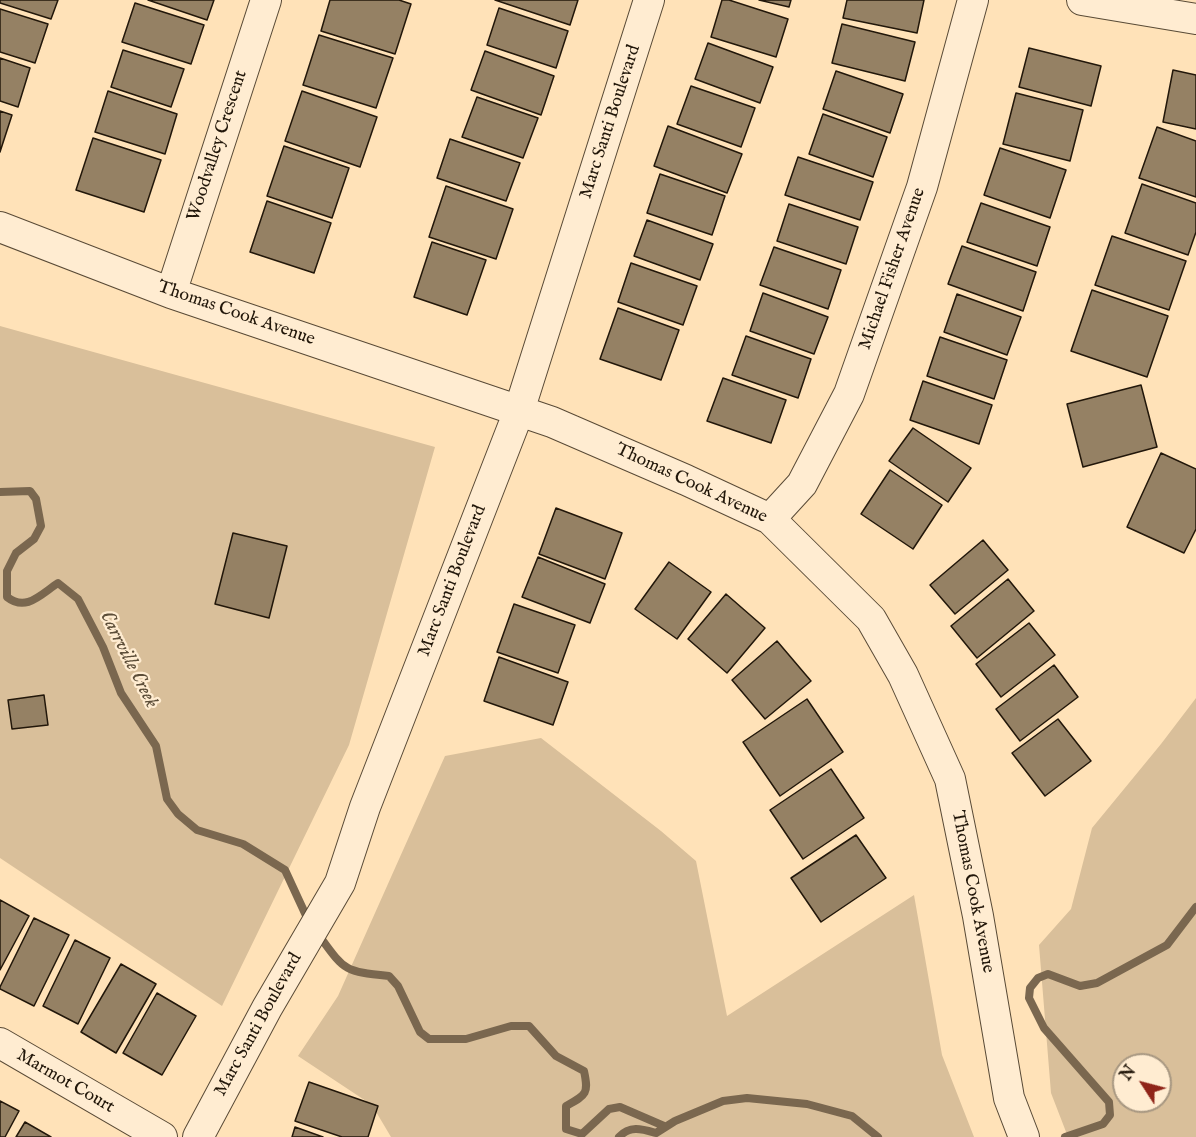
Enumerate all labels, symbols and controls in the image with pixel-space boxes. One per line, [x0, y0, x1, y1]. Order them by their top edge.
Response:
street label: Marc Santi Boulevard [576, 42, 646, 202]
street label: Woodvalley Crescent [183, 68, 253, 224]
street label: Michael Fisher Avenue [855, 185, 931, 353]
street label: Thomas Cook Avenue [154, 277, 318, 351]
street label: Thomas Cook Avenue [612, 439, 770, 529]
street label: Marc Santi Boulevard [414, 502, 492, 660]
water label: Carrville Creek [93, 608, 163, 712]
street label: Thomas Cook Avenue [946, 809, 998, 975]
street label: Marc Santi Boulevard [211, 950, 307, 1100]
street label: Marmot Court [12, 1045, 118, 1119]
north arrow [1112, 1053, 1172, 1113]
text: N [1117, 1062, 1141, 1085]

